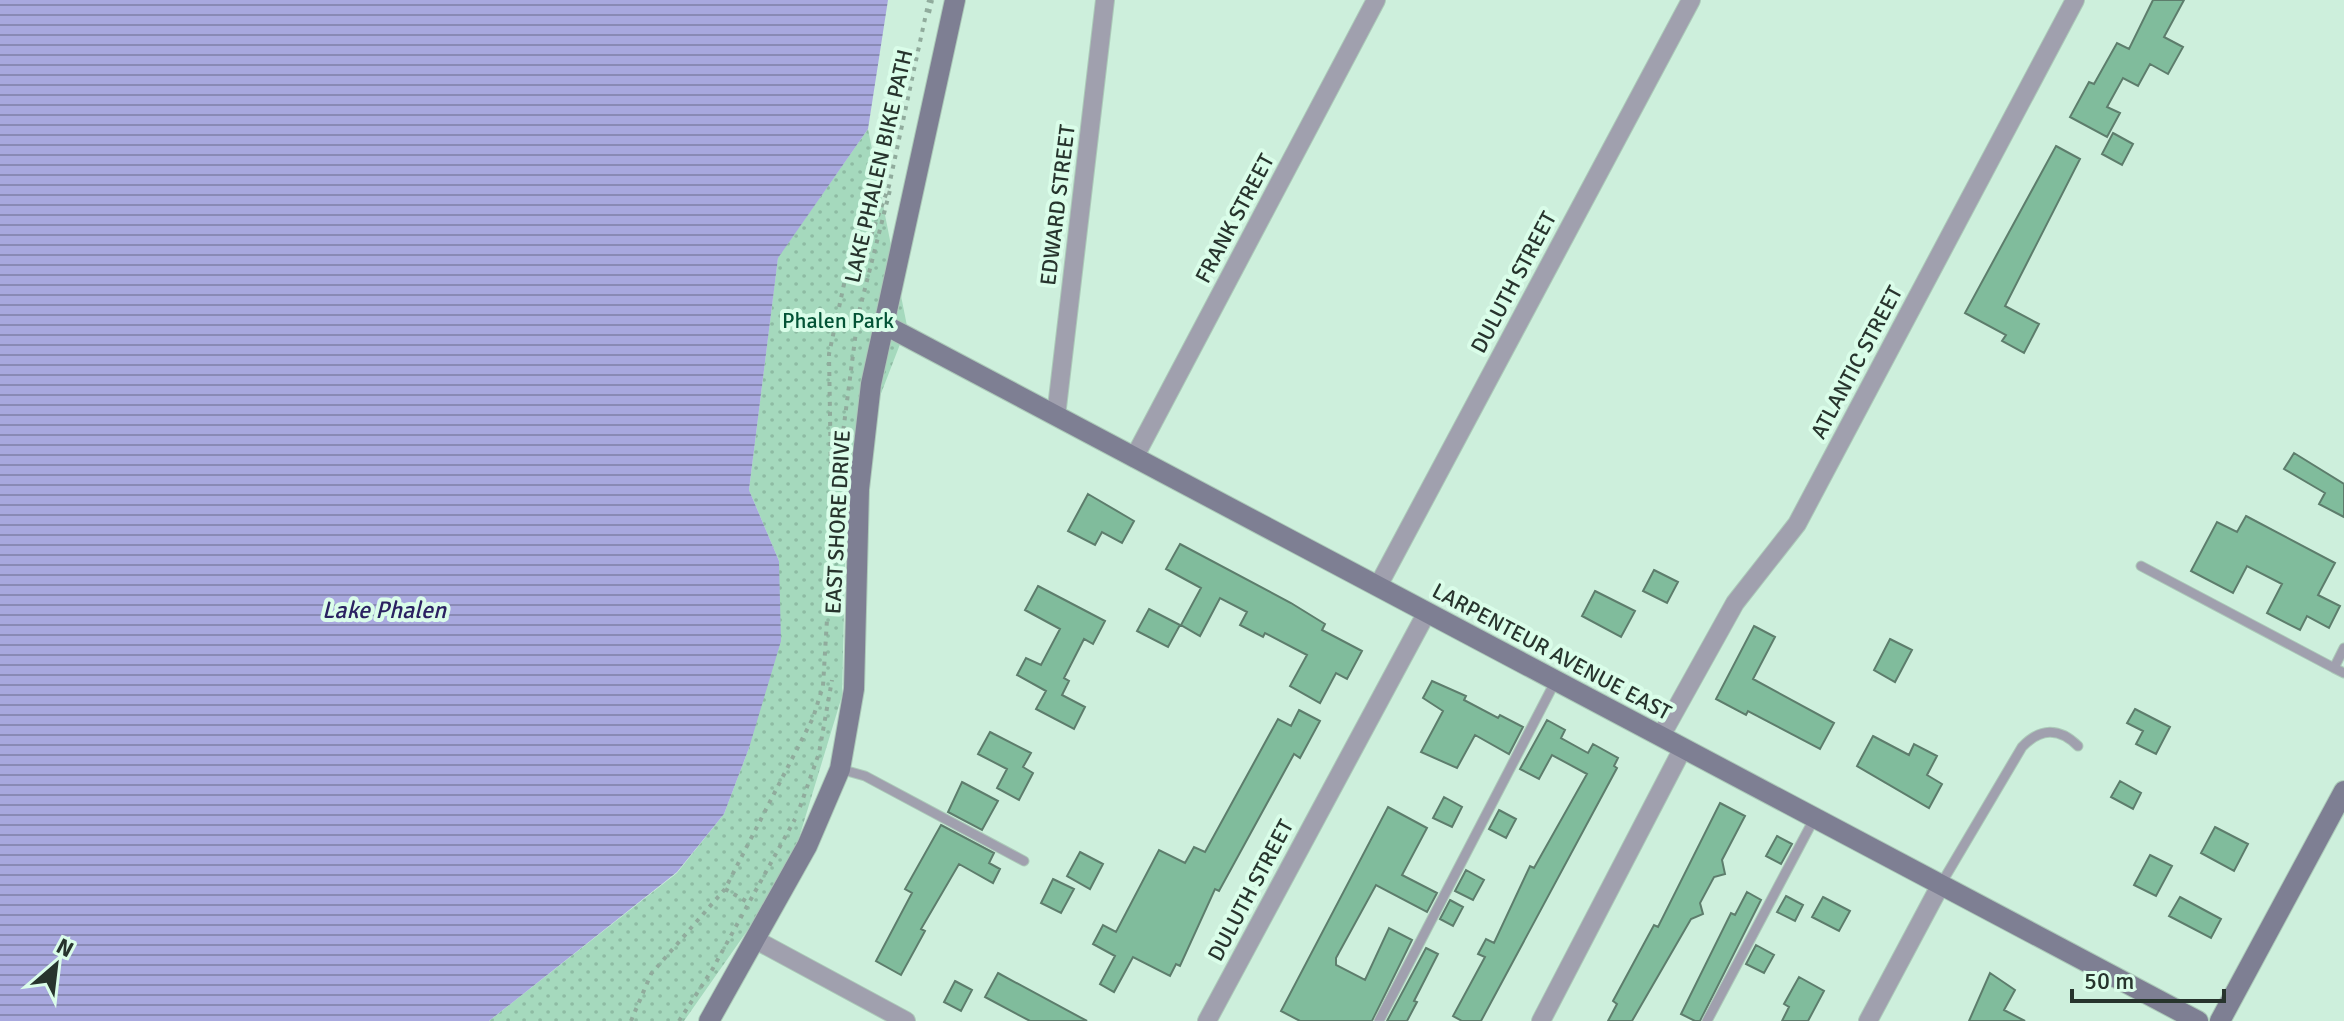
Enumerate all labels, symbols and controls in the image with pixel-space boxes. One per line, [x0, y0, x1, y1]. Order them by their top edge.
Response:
street label: LAKE PHALEN BIKE PATH [839, 47, 918, 285]
street label: EDWARD STREET [1034, 123, 1081, 287]
street label: FRANK STREET [1189, 149, 1280, 287]
street label: DULUTH STREET [1465, 207, 1562, 358]
street label: ATLANTIC STREET [1805, 281, 1908, 443]
park label: Phalen Park [782, 307, 894, 334]
street label: EAST SHORE DRIVE [819, 429, 856, 615]
street label: LARPENTEUR AVENUE EAST [1428, 577, 1676, 726]
water label: Lake Phalen [322, 595, 447, 625]
street label: DULUTH STREET [1202, 815, 1299, 966]
north arrow [16, 925, 96, 1005]
text: N [52, 932, 78, 963]
scale bar [2072, 953, 2224, 1003]
text: 50 m [2084, 966, 2134, 996]

